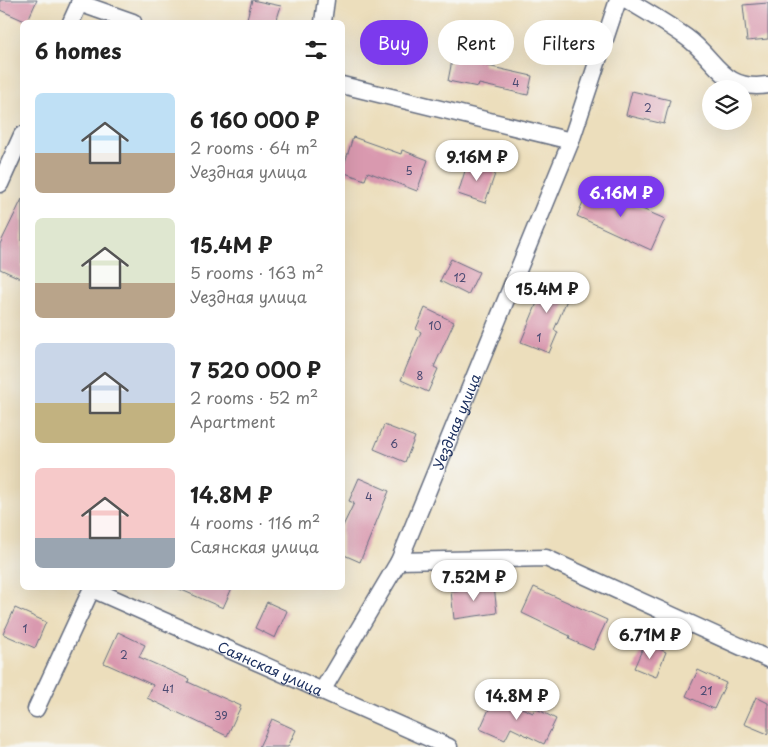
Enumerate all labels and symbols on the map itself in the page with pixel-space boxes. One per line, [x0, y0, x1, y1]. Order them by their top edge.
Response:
house number: 4 [512, 74, 520, 91]
house number: 2 [644, 99, 652, 116]
pin: 9.16M ₽ [431, 140, 523, 182]
house number: 5 [405, 162, 413, 179]
pin: 6.16M ₽ [575, 176, 667, 218]
house number: 12 [454, 269, 467, 286]
pin: 15.4M ₽ [501, 272, 593, 314]
house number: 10 [429, 317, 441, 334]
house number: 1 [537, 329, 542, 346]
house number: 8 [417, 367, 424, 384]
street label: Уездная улица [427, 370, 485, 473]
house number: 6 [390, 435, 398, 452]
house number: 4 [365, 488, 373, 505]
pin: 7.52M ₽ [428, 560, 520, 602]
pin: 6.71M ₽ [604, 618, 696, 660]
house number: 1 [23, 620, 28, 637]
street label: Саянская улица [214, 635, 326, 700]
house number: 2 [120, 646, 128, 663]
pin: 14.8M ₽ [471, 678, 563, 721]
house number: 41 [162, 680, 174, 697]
house number: 21 [700, 682, 712, 699]
house number: 39 [214, 707, 228, 724]

